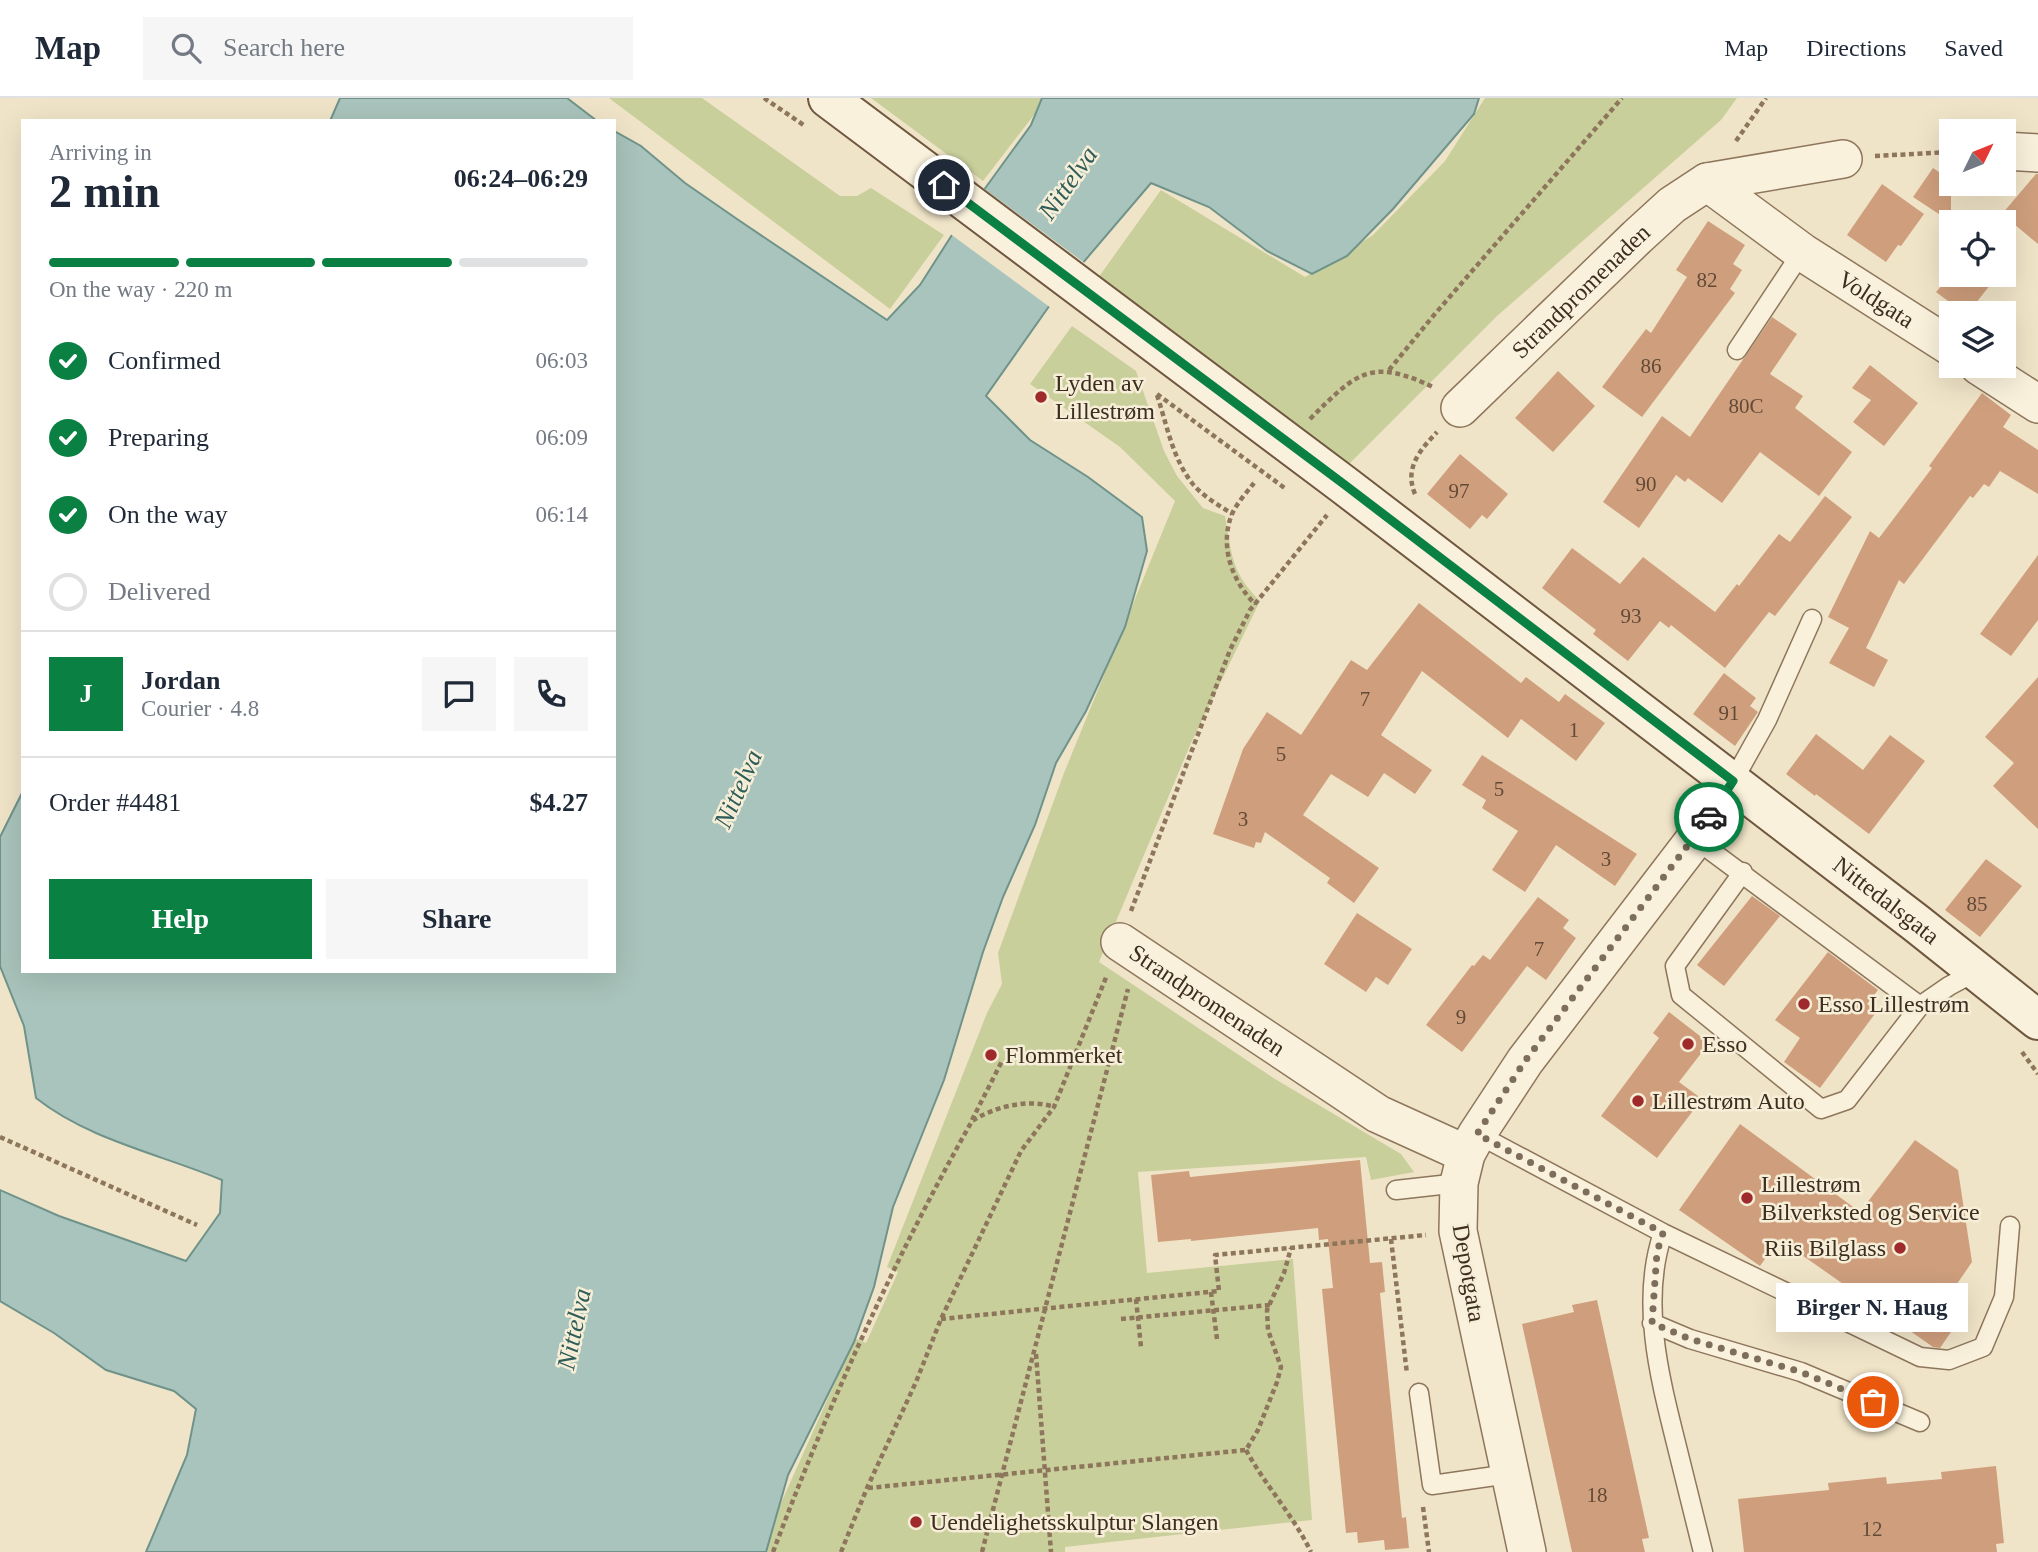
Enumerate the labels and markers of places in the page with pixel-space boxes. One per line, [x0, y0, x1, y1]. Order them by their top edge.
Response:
pin [914, 155, 974, 215]
place label: Lyden av Lillestrøm [1055, 370, 1155, 424]
marker: Lyden av Lillestrøm [1033, 389, 1049, 405]
place label: Esso Lillestrøm [1818, 991, 1970, 1017]
marker: Esso Lillestrøm [1796, 996, 1812, 1012]
place label: Esso [1702, 1031, 1747, 1057]
marker: Esso [1680, 1036, 1696, 1052]
place label: Flommerket [1005, 1042, 1123, 1068]
marker: Flommerket [983, 1047, 999, 1063]
place label: Lillestrøm Auto [1652, 1088, 1805, 1114]
marker: Lillestrøm Auto [1630, 1093, 1646, 1109]
place label: Lillestrøm Bilverksted og Service [1761, 1171, 1980, 1225]
marker: Lillestrøm Bilverksted og Service [1739, 1190, 1755, 1206]
place label: Riis Bilglass [1764, 1235, 1886, 1261]
marker: Riis Bilglass [1892, 1240, 1908, 1256]
callout: Birger N. Haug [1777, 1283, 1969, 1332]
pin [1843, 1372, 1903, 1432]
place label: Uendelighetsskulptur Slangen [930, 1509, 1219, 1535]
marker: Uendelighetsskulptur Slangen [908, 1514, 924, 1530]

